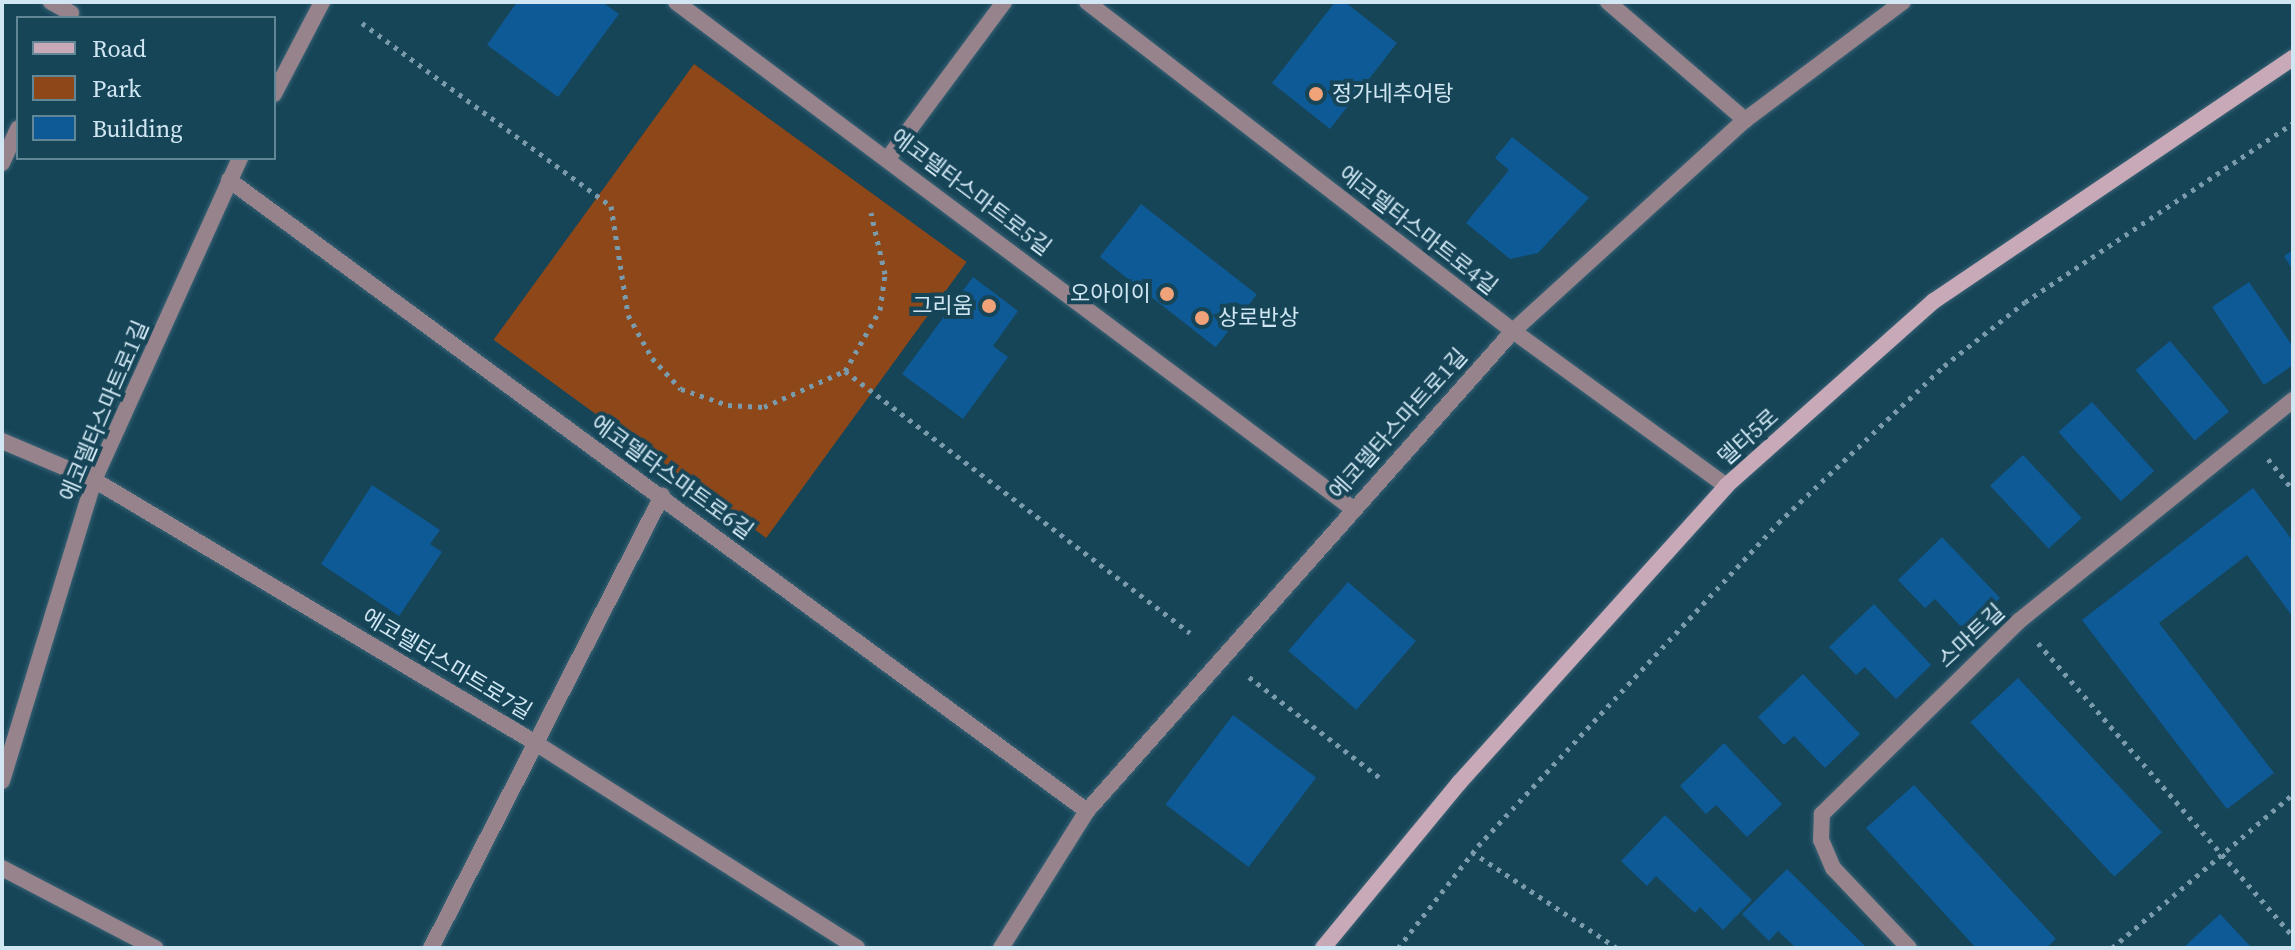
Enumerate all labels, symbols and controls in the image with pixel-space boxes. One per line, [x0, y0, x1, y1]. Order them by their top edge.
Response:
legend [16, 16, 276, 160]
text: Road [92, 32, 146, 65]
text: Park [92, 72, 141, 105]
place label: 정가네추어탕 [1332, 81, 1453, 107]
marker: 정가네추어탕 [1307, 85, 1325, 103]
text: Building [92, 112, 183, 145]
street label: 에코델타스마트로5길 [886, 123, 1056, 261]
street label: 에코델타스마트로4길 [1334, 160, 1502, 300]
place label: 오아이이 [1070, 281, 1151, 307]
marker: 오아이이 [1158, 285, 1176, 303]
place label: 그리움 [912, 293, 973, 319]
marker: 그리움 [980, 297, 998, 315]
place label: 상로반상 [1218, 305, 1299, 331]
marker: 상로반상 [1193, 309, 1211, 327]
street label: 에코델타스마트로1길 [54, 317, 154, 505]
street label: 에코델타스마트로1길 [1324, 343, 1472, 505]
street label: 델타5로 [1713, 403, 1783, 471]
street label: 에코델타스마트로6길 [586, 410, 758, 544]
street label: 스마트길 [1932, 599, 2010, 673]
street label: 에코델타스마트로7길 [357, 603, 537, 725]

